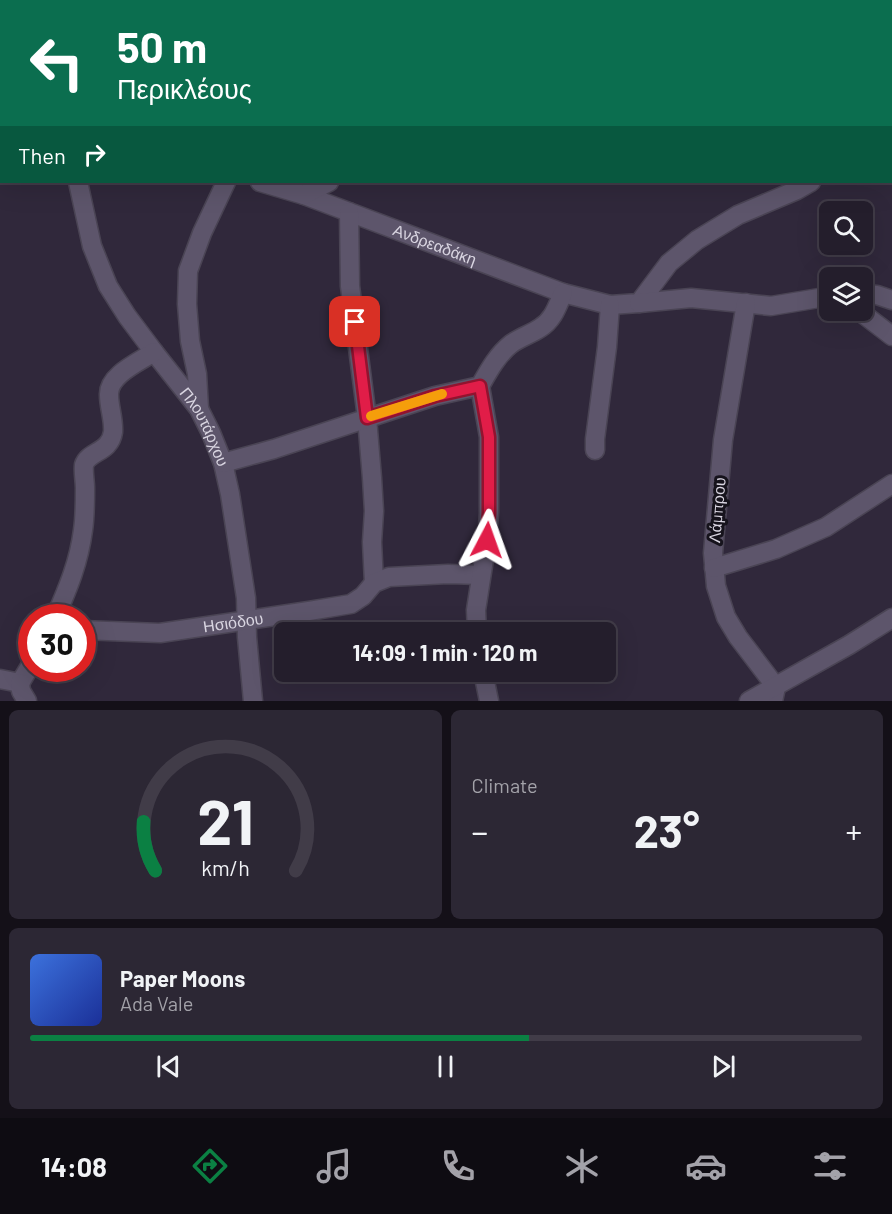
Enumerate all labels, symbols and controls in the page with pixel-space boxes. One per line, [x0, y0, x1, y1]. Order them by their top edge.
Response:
text: 50 m [117, 21, 207, 71]
icon: left [18, 24, 96, 102]
text: Περικλέους [117, 72, 252, 104]
icon: right [78, 138, 111, 171]
text: Then [18, 142, 66, 168]
map controls [819, 201, 873, 321]
button: search [819, 201, 873, 255]
street label: Ανδρεαδάκη [391, 220, 480, 269]
button: layers [819, 267, 873, 321]
pin [329, 296, 380, 347]
icon: arrive [338, 305, 371, 338]
street label: Πλουτάρχου [176, 383, 233, 469]
street label: Λάμπρου [704, 476, 729, 544]
position arrow [455, 508, 519, 572]
speed limit sign: 30 [18, 604, 96, 682]
street label: Ησιόδου [202, 608, 264, 636]
text: 14:09 · 1 min · 120 m [353, 639, 537, 665]
text: Climate [472, 773, 538, 797]
text: 21 [197, 783, 254, 857]
text: 23° [634, 803, 700, 857]
text: − [472, 811, 488, 851]
text: + [845, 811, 862, 851]
text: km/h [201, 856, 250, 881]
text: Paper Moons [120, 965, 245, 991]
text: Ada Vale [120, 991, 193, 1015]
icon: previous [152, 1050, 185, 1083]
icon: pause [429, 1050, 462, 1083]
icon: next [707, 1050, 740, 1083]
icon: directions [189, 1145, 231, 1187]
icon: music [313, 1145, 355, 1187]
icon: phone [437, 1145, 479, 1187]
icon: climate [561, 1145, 603, 1187]
icon: car [685, 1145, 727, 1187]
icon: filters [809, 1145, 851, 1187]
text: 14:08 [41, 1150, 107, 1182]

